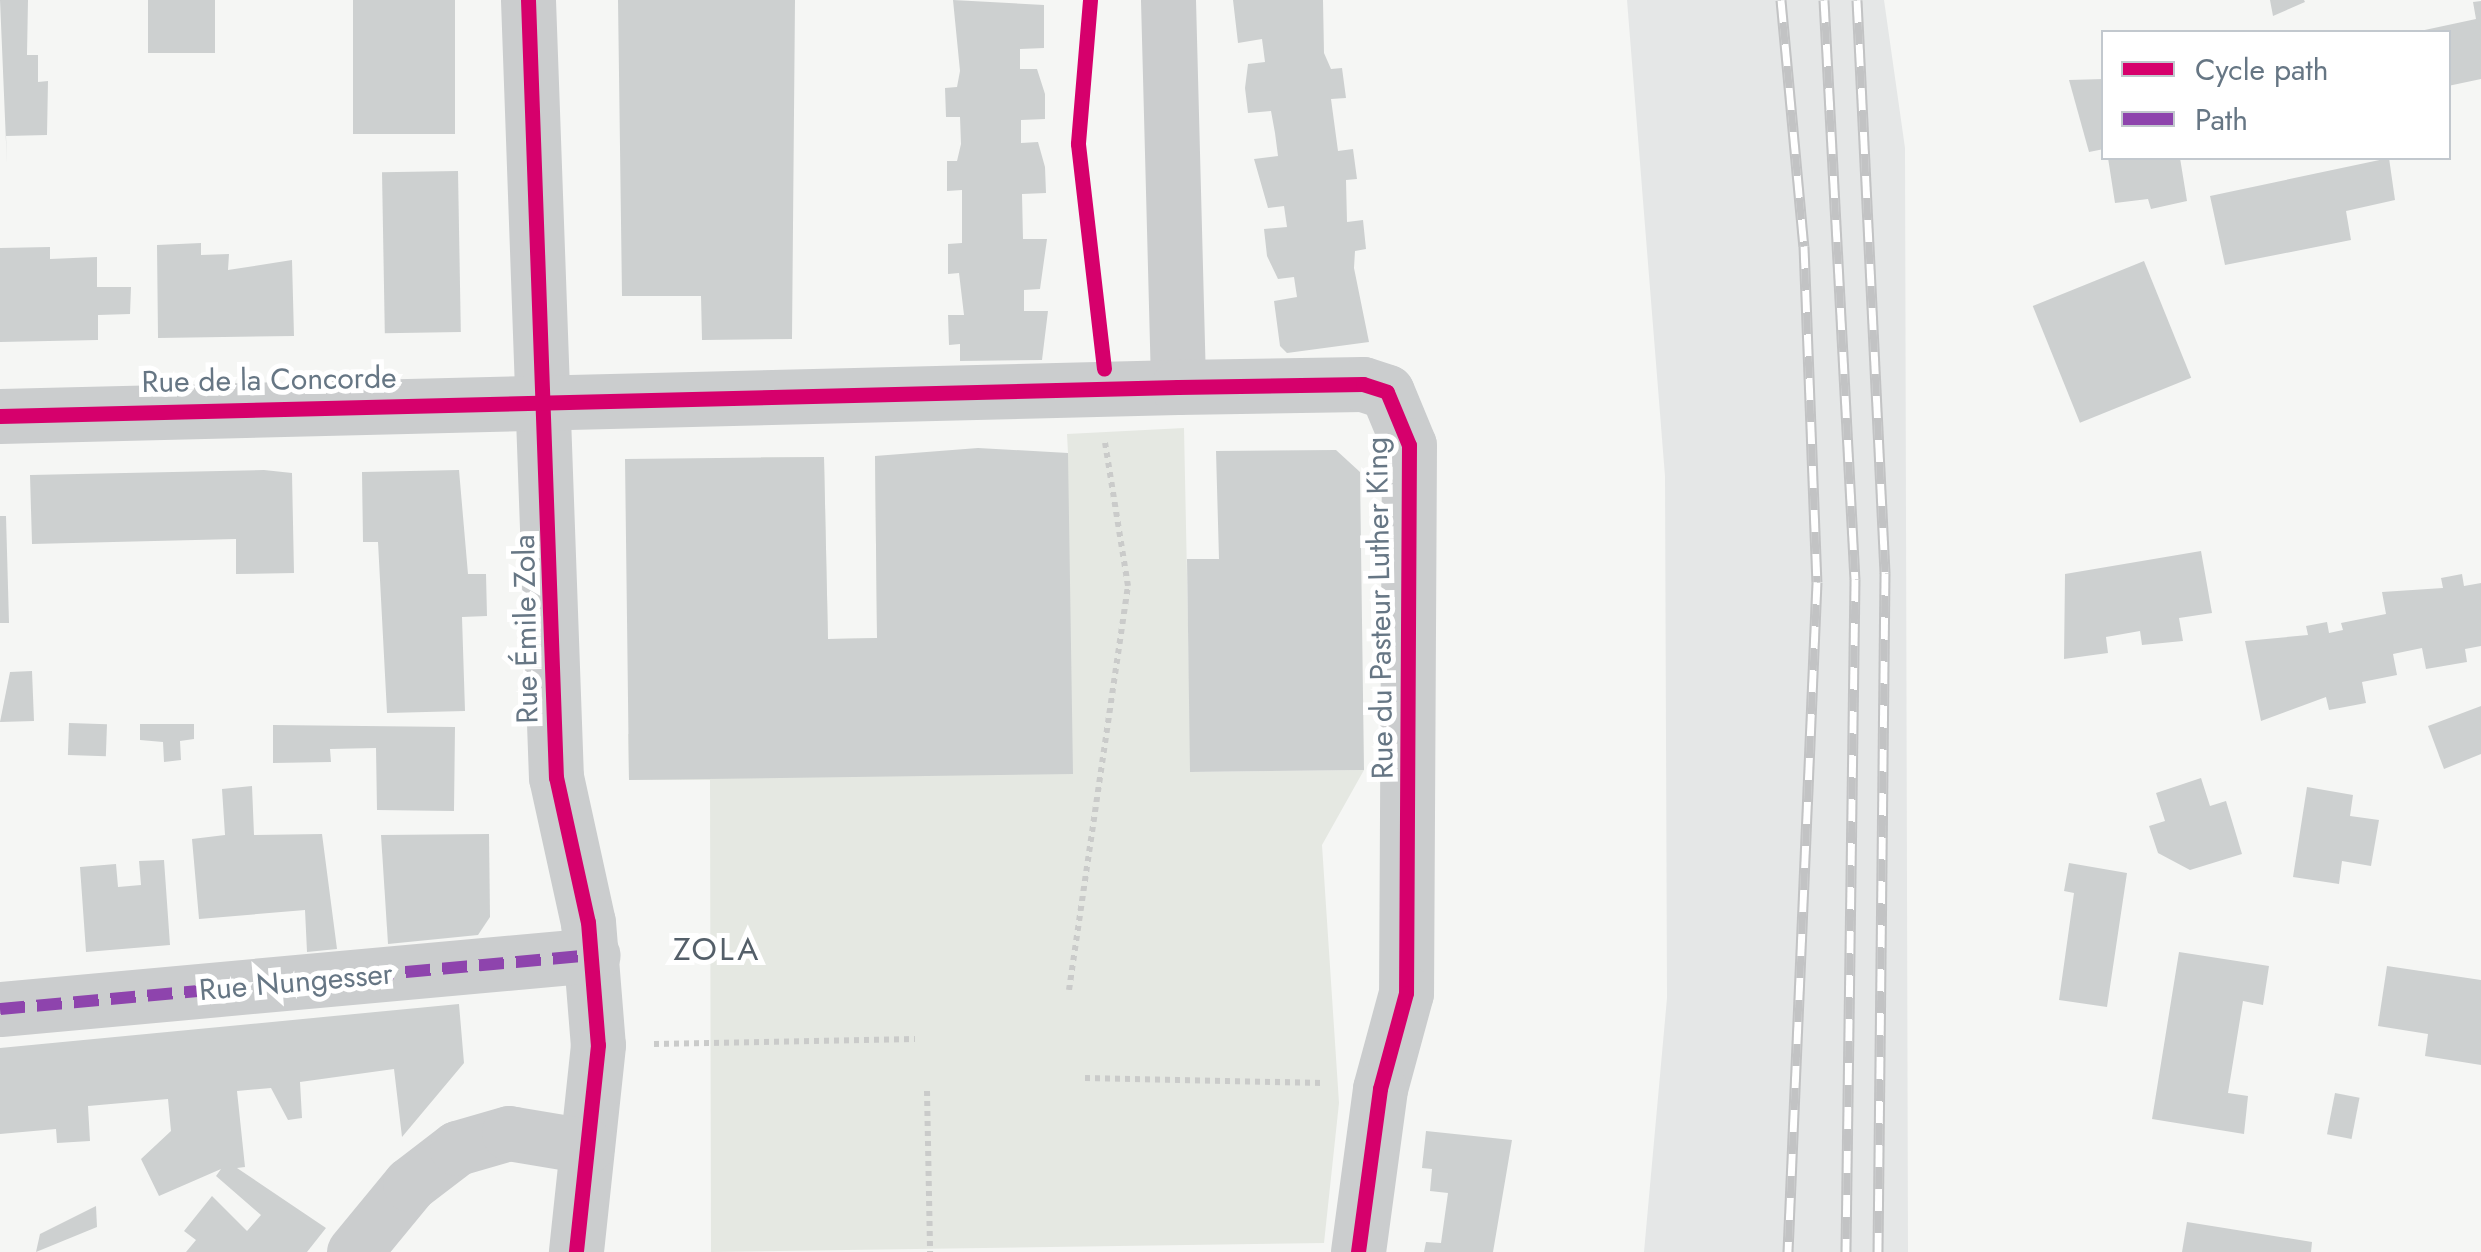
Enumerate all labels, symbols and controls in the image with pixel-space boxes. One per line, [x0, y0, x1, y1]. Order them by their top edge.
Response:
legend [2101, 30, 2451, 160]
text: Cycle path [2195, 48, 2328, 91]
text: Path [2195, 98, 2248, 141]
street label: Rue de la Concorde [141, 360, 397, 400]
street label: Rue du Pasteur Luther King [1359, 436, 1401, 780]
street label: Rue Émile Zola [506, 534, 546, 724]
district label: ZOLA [673, 930, 761, 968]
street label: Rue Nungesser [198, 956, 394, 1008]

